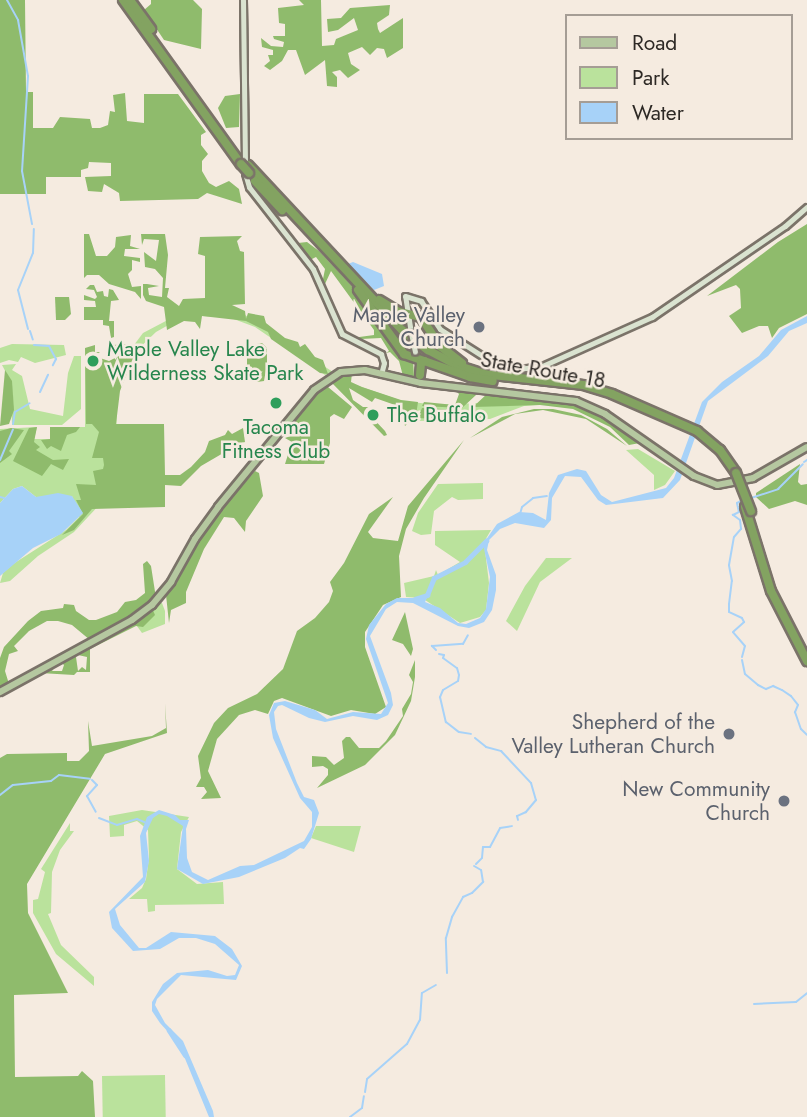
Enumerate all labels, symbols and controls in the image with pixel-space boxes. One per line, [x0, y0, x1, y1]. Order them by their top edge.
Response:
legend [566, 14, 793, 140]
text: Road [632, 28, 677, 58]
text: Park [632, 63, 669, 93]
text: Water [632, 98, 684, 128]
place label: Maple Valley Church [353, 302, 465, 352]
marker: Maple Valley Church [471, 319, 487, 335]
place label: Maple Valley Lake Wilderness Skate Park [107, 336, 304, 386]
street label: State Route 18 [479, 347, 607, 393]
marker: Maple Valley Lake Wilderness Skate Park [85, 353, 101, 369]
marker: Tacoma Fitness Club [268, 395, 284, 411]
place label: The Buffalo [387, 402, 486, 428]
marker: The Buffalo [365, 407, 381, 423]
place label: Tacoma Fitness Club [222, 414, 330, 464]
place label: Shepherd of the Valley Lutheran Church [511, 709, 715, 759]
marker: Shepherd of the Valley Lutheran Church [721, 726, 737, 742]
place label: New Community Church [622, 776, 770, 826]
marker: New Community Church [776, 793, 792, 809]

